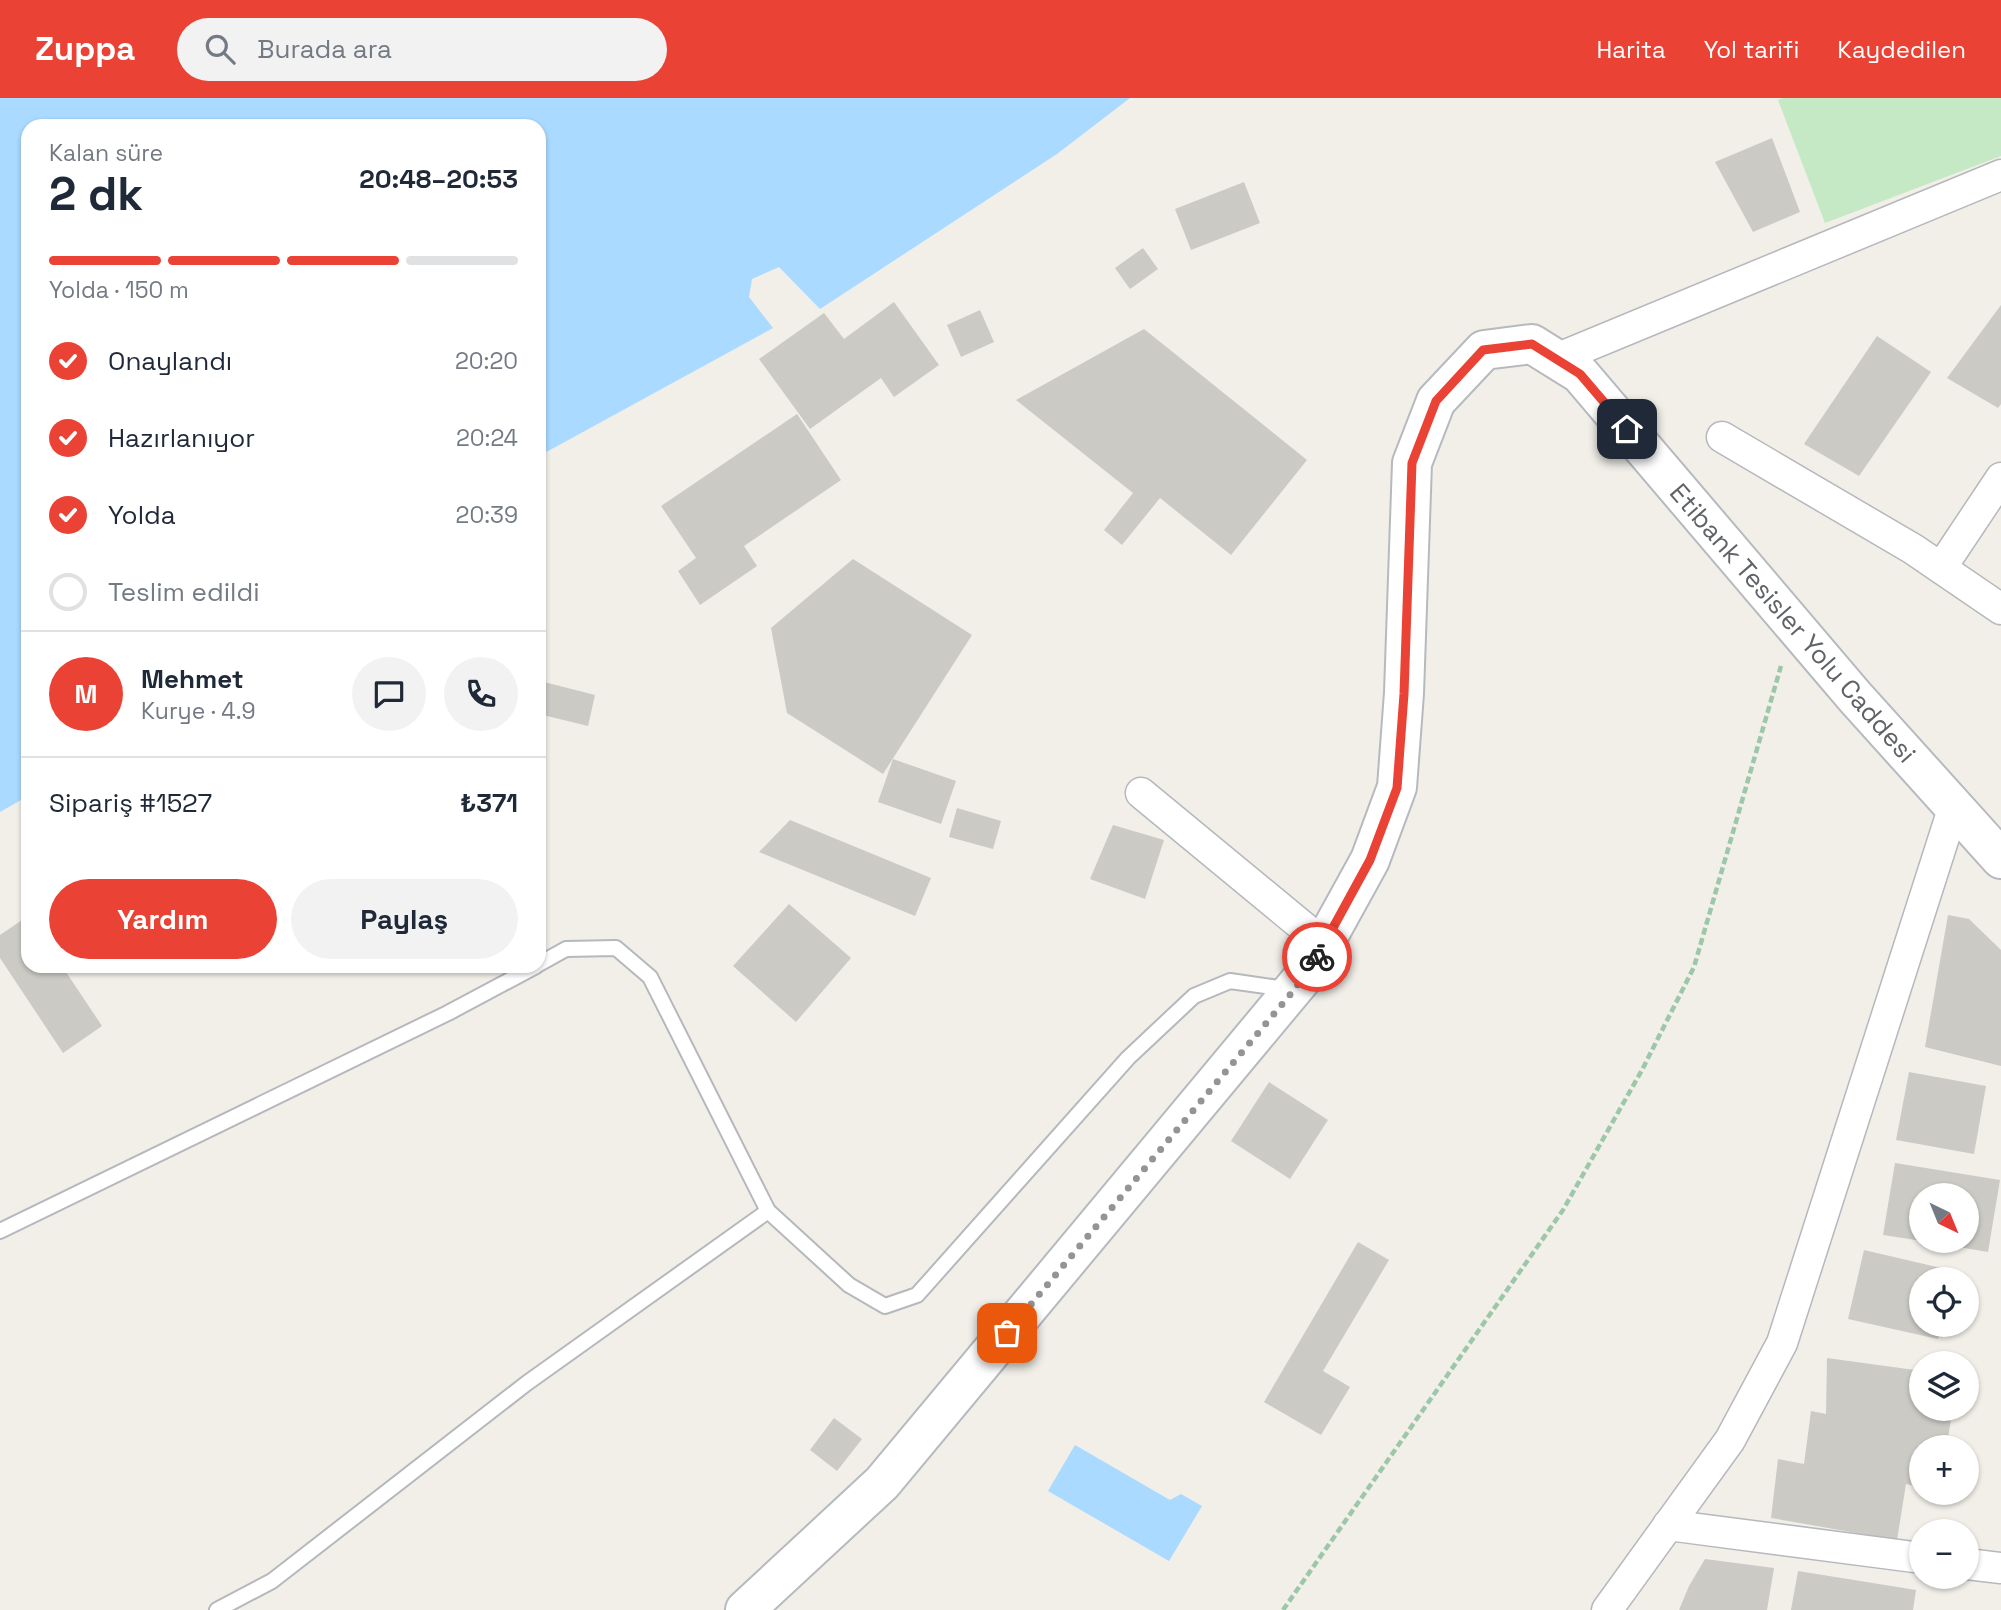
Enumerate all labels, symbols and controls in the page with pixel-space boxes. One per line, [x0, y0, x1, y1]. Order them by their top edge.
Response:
search box [177, 18, 667, 81]
text: Zuppa [35, 28, 135, 70]
icon: search [201, 30, 239, 68]
text: Burada ara [257, 32, 392, 66]
text: Harita [1596, 34, 1666, 65]
text: Yol tarifi [1704, 34, 1799, 65]
text: Kaydedilen [1837, 34, 1966, 65]
text: Kalan süre [49, 138, 163, 168]
text: 20:48–20:53 [359, 162, 518, 196]
text: 2 dk [49, 165, 143, 223]
text: Yolda · 150 m [49, 275, 189, 305]
icon: check [49, 342, 87, 380]
text: Onaylandı [108, 344, 232, 378]
text: 20:20 [455, 346, 518, 376]
pin [1597, 399, 1657, 459]
icon: home [1608, 410, 1646, 448]
icon: check [49, 419, 87, 457]
text: Hazırlanıyor [108, 421, 255, 455]
text: 20:24 [456, 423, 518, 453]
street label: Etibank Tesisler Yolu Caddesi [1662, 476, 1924, 770]
icon: check [49, 496, 87, 534]
text: Yolda [108, 498, 176, 532]
text: 20:39 [456, 500, 518, 530]
text: Teslim edildi [108, 575, 260, 609]
button: chat [352, 657, 426, 731]
button: phone [444, 657, 518, 731]
text: Mehmet [141, 662, 244, 696]
text: M [75, 677, 97, 711]
text: Kurye · 4.9 [141, 696, 256, 726]
text: Sipariş #1527 [49, 786, 212, 820]
text: ₺371 [460, 786, 518, 820]
button: Yardım [49, 879, 277, 959]
button: Paylaş [291, 879, 518, 959]
courier [1282, 922, 1352, 992]
icon: bike [1298, 938, 1336, 976]
north arrow [1909, 1183, 1979, 1253]
map controls [1909, 1183, 1979, 1589]
button: locate [1909, 1267, 1979, 1337]
pin [977, 1303, 1037, 1363]
icon: bag [988, 1314, 1026, 1352]
button: layers [1909, 1351, 1979, 1421]
button: + [1909, 1435, 1979, 1505]
button: − [1909, 1519, 1979, 1589]

